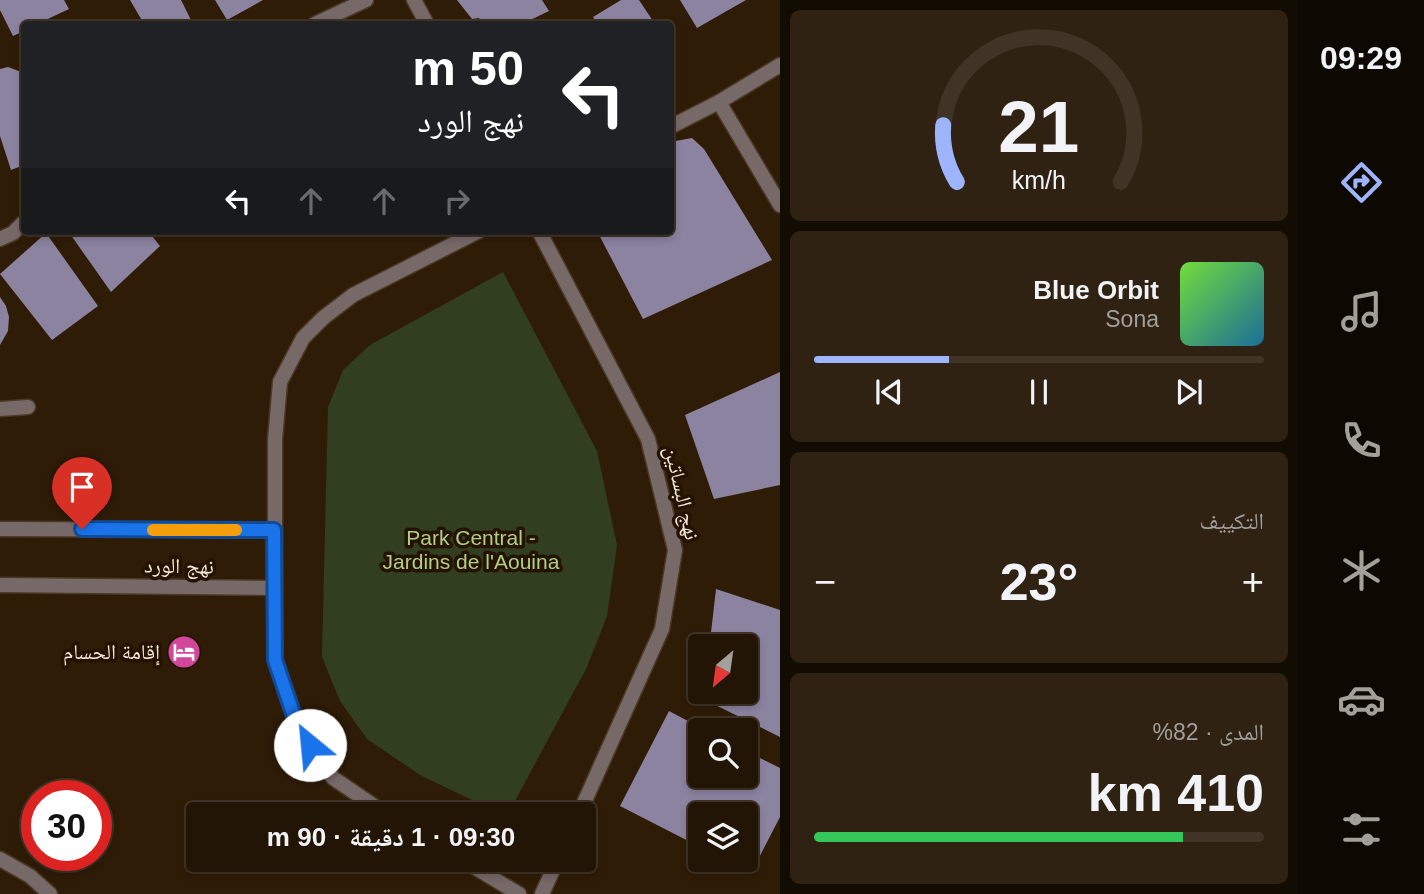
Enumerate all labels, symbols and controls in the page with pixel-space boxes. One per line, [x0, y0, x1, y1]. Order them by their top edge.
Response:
text: 09:29 [1320, 40, 1402, 76]
text: 50 m [412, 41, 524, 95]
icon: left [548, 49, 639, 140]
text: 21 [999, 86, 1079, 167]
text: نهج الورد [418, 103, 524, 139]
icon: directions [1337, 158, 1386, 207]
text: km/h [1012, 165, 1066, 193]
icon: left [219, 182, 257, 220]
icon: ahead [292, 182, 330, 220]
icon: ahead [365, 182, 403, 220]
icon: right [438, 182, 476, 220]
text: Blue Orbit [1033, 275, 1159, 305]
icon: music [1337, 287, 1386, 336]
text: Sona [1105, 306, 1159, 332]
icon: previous [870, 373, 908, 411]
icon: pause [1020, 373, 1058, 411]
icon: next [1170, 373, 1208, 411]
icon: phone [1337, 416, 1386, 465]
street label: نهج البساتين [659, 444, 704, 542]
pin [52, 457, 112, 529]
icon: arrive [63, 468, 101, 506]
text: التكييف [1199, 508, 1264, 534]
park label: Park Central - Jardins de l'Aouina [383, 526, 560, 573]
icon: climate [1337, 546, 1386, 595]
street label: نهج الورد [144, 553, 214, 580]
text: 23° [1000, 553, 1078, 611]
text: − [814, 561, 836, 603]
text: + [1242, 561, 1264, 603]
hotel icon: إقامة الحسام [165, 633, 203, 671]
north arrow [688, 634, 758, 704]
map controls [688, 634, 758, 872]
place label: إقامة الحسام [63, 640, 160, 666]
icon: car [1337, 675, 1386, 724]
position arrow [273, 708, 347, 782]
button: search [688, 718, 758, 788]
text: المدى · 82% [1153, 719, 1264, 745]
text: 410 km [1088, 764, 1264, 822]
speed limit sign: 30 [21, 780, 112, 871]
button: layers [688, 802, 758, 872]
icon: filters [1337, 805, 1386, 854]
text: 09:30 · 1 دقيقة · 90 m [267, 822, 515, 852]

